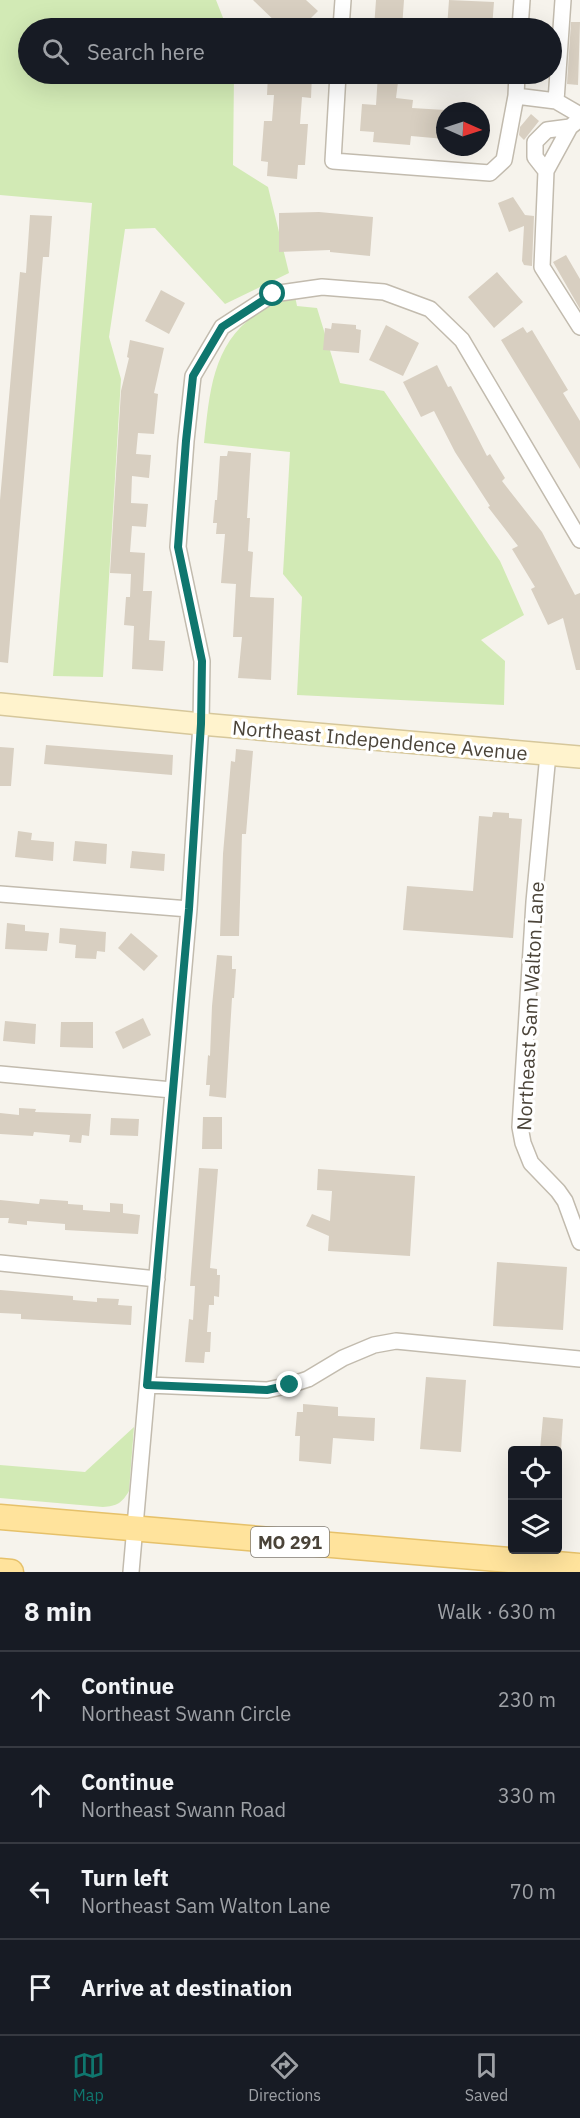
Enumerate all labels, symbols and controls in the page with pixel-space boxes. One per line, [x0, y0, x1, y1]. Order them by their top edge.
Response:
search box [18, 18, 562, 84]
icon: search [39, 35, 72, 68]
text: Search here [87, 37, 205, 66]
north arrow [436, 102, 490, 156]
route start [259, 280, 285, 306]
street label: Northeast Independence Avenue [231, 714, 529, 766]
street label: Northeast Sam Walton Lane [510, 881, 550, 1131]
route end [276, 1371, 302, 1397]
map controls [508, 1446, 562, 1554]
button: locate [508, 1446, 562, 1500]
button: layers [508, 1500, 562, 1554]
road number: MO 291 [251, 1527, 329, 1557]
text: 8 min [24, 1594, 92, 1628]
text: Walk · 630 m [438, 1598, 556, 1625]
text: Continue [81, 1671, 174, 1700]
icon: ahead [24, 1683, 57, 1716]
text: 230 m [498, 1686, 556, 1713]
text: Northeast Swann Circle [81, 1700, 291, 1727]
text: Continue [81, 1767, 174, 1796]
icon: ahead [24, 1779, 57, 1812]
text: 330 m [498, 1782, 556, 1809]
text: Northeast Swann Road [81, 1796, 286, 1823]
text: Turn left [81, 1863, 169, 1892]
icon: left [24, 1875, 57, 1908]
text: 70 m [510, 1878, 556, 1905]
text: Northeast Sam Walton Lane [81, 1892, 331, 1919]
icon: arrive [24, 1971, 57, 2004]
text: Arrive at destination [81, 1973, 292, 2002]
tab: Map [72, 2049, 105, 2105]
tab: Directions [248, 2049, 321, 2105]
tab: Saved [465, 2049, 508, 2105]

